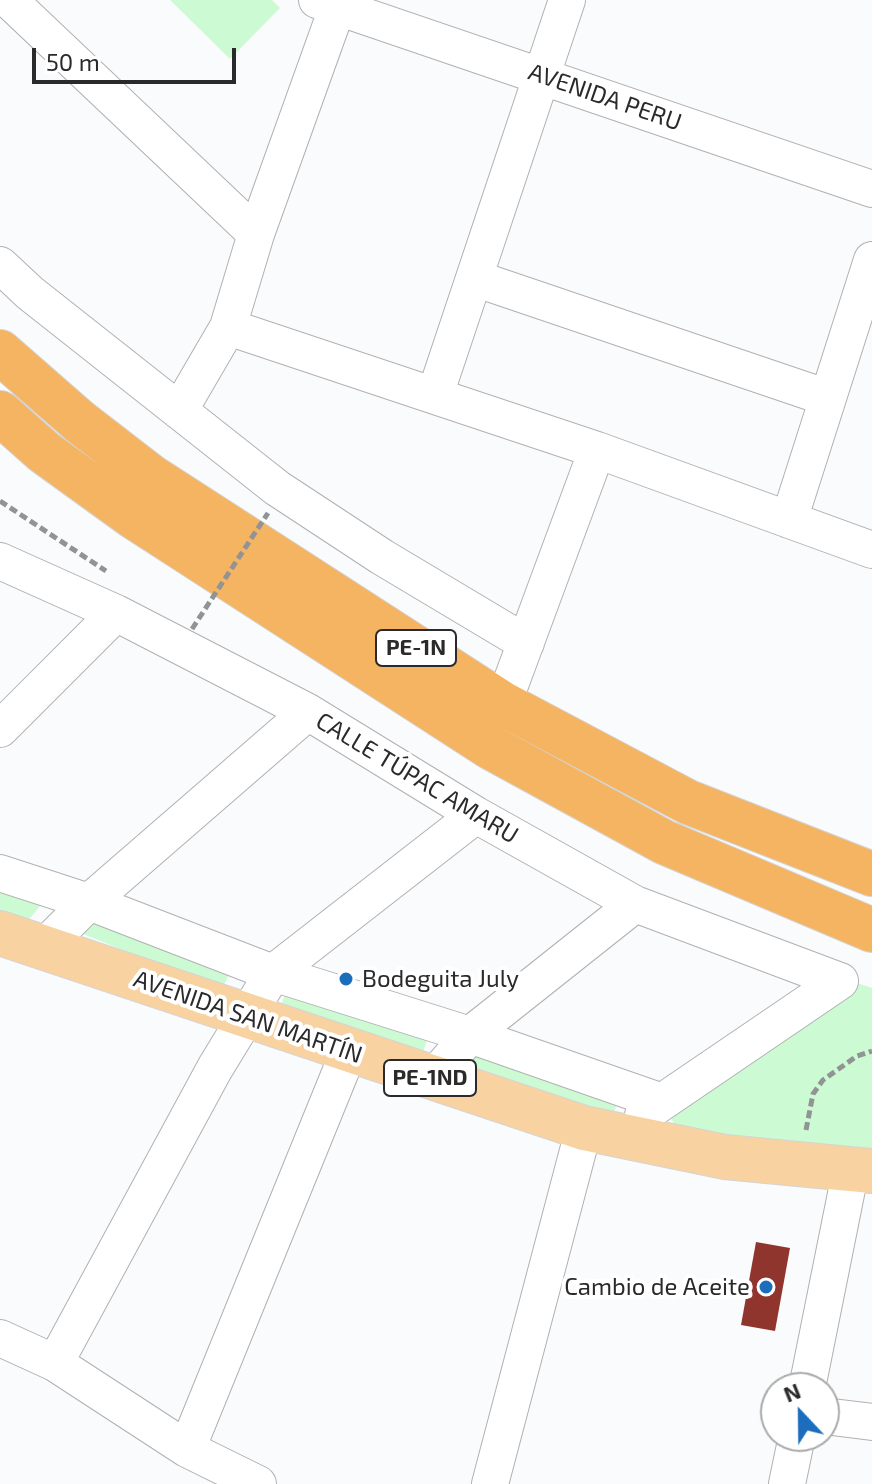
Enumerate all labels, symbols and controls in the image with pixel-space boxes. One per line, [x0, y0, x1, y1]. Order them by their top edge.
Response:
scale bar [36, 32, 240, 82]
text: 50 m [46, 47, 100, 76]
street label: AVENIDA PERU [525, 57, 685, 137]
road number: PE-1N [376, 630, 456, 666]
street label: CALLE TÚPAC AMARU [311, 706, 523, 850]
street label: AVENIDA SAN MARTÍN [130, 964, 366, 1070]
place label: Bodeguita July [362, 965, 519, 993]
marker: Bodeguita July [337, 970, 355, 988]
road number: PE-1ND [384, 1060, 476, 1096]
place label: Cambio de Aceite [564, 1273, 750, 1301]
marker: Cambio de Aceite [757, 1278, 775, 1296]
north arrow [760, 1372, 840, 1452]
text: N [780, 1377, 804, 1407]

